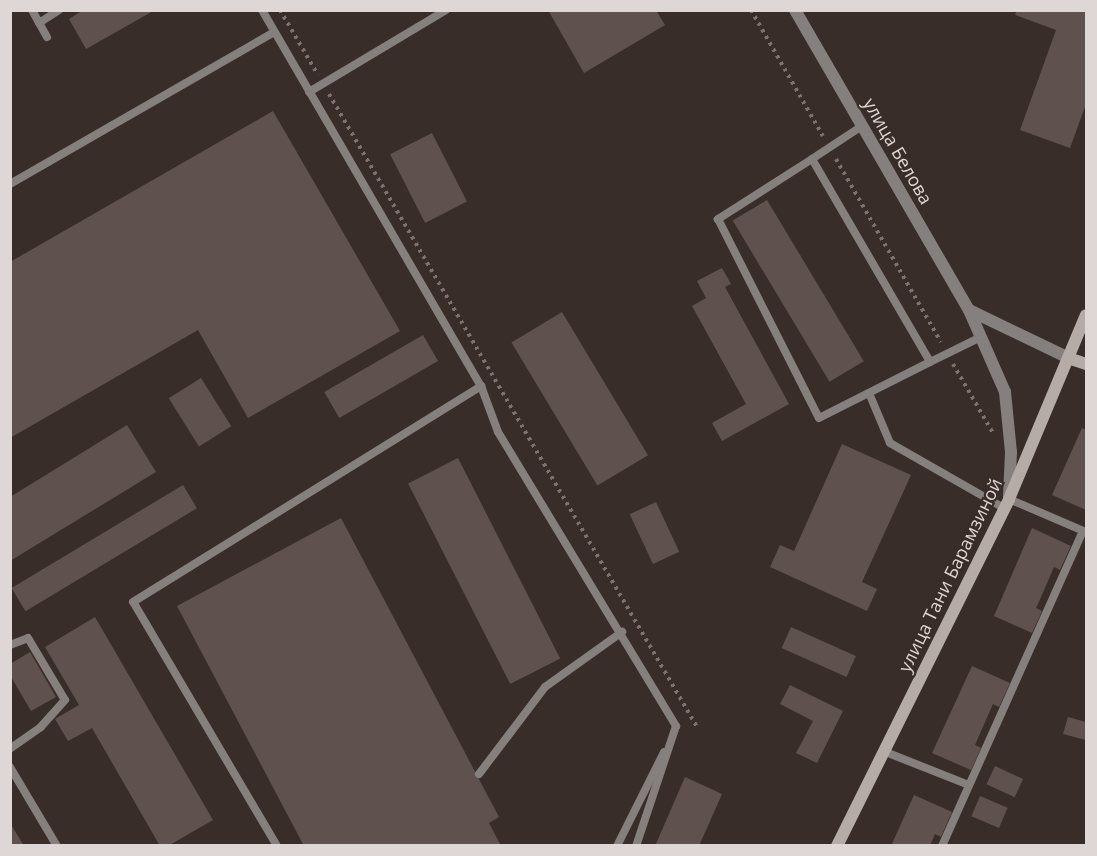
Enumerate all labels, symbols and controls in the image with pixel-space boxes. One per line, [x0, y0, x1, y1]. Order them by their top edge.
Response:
street label: улица Белова [859, 94, 937, 208]
street label: улица Тани Барамзиной [894, 474, 1006, 676]

